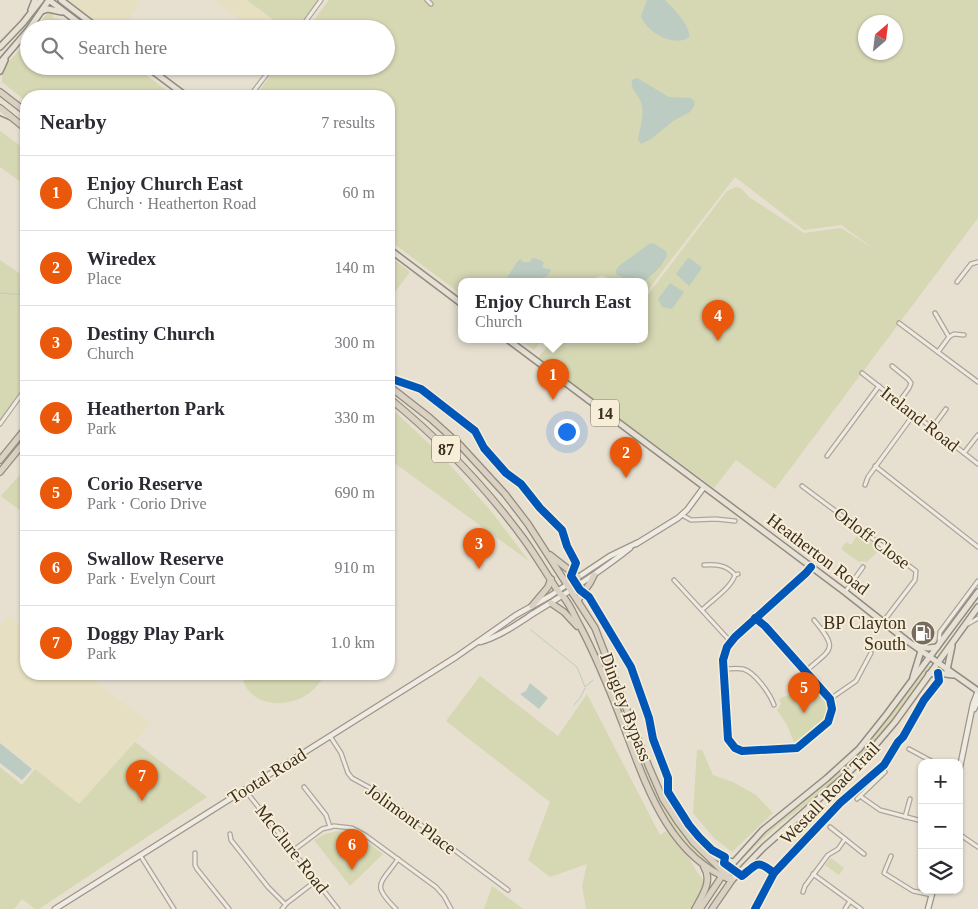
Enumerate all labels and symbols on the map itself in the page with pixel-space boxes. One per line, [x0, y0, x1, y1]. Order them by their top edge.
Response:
north arrow [858, 15, 903, 60]
pin: 4 [702, 300, 734, 341]
pin: 1 [537, 359, 569, 400]
street label: Ireland Road [877, 382, 963, 456]
road number: 14 [591, 399, 619, 426]
your location [554, 419, 580, 445]
road number: 87 [432, 436, 460, 462]
pin: 2 [610, 437, 642, 478]
street label: Orloff Close [830, 503, 914, 573]
street label: Heatherton Road [763, 509, 873, 599]
pin: 3 [463, 528, 495, 569]
place label: BP Clayton South [823, 613, 906, 654]
fuel station icon: BP Clayton South [910, 620, 936, 646]
street label: Dingley Bypass [596, 650, 656, 764]
pin: 5 [788, 672, 820, 713]
street label: Westall Road Trail [776, 738, 884, 848]
street label: Tootal Road [224, 744, 310, 808]
pin: 7 [126, 760, 158, 801]
street label: Jolimont Place [362, 780, 460, 858]
street label: McClure Road [251, 801, 333, 897]
pin: 6 [336, 829, 368, 870]

